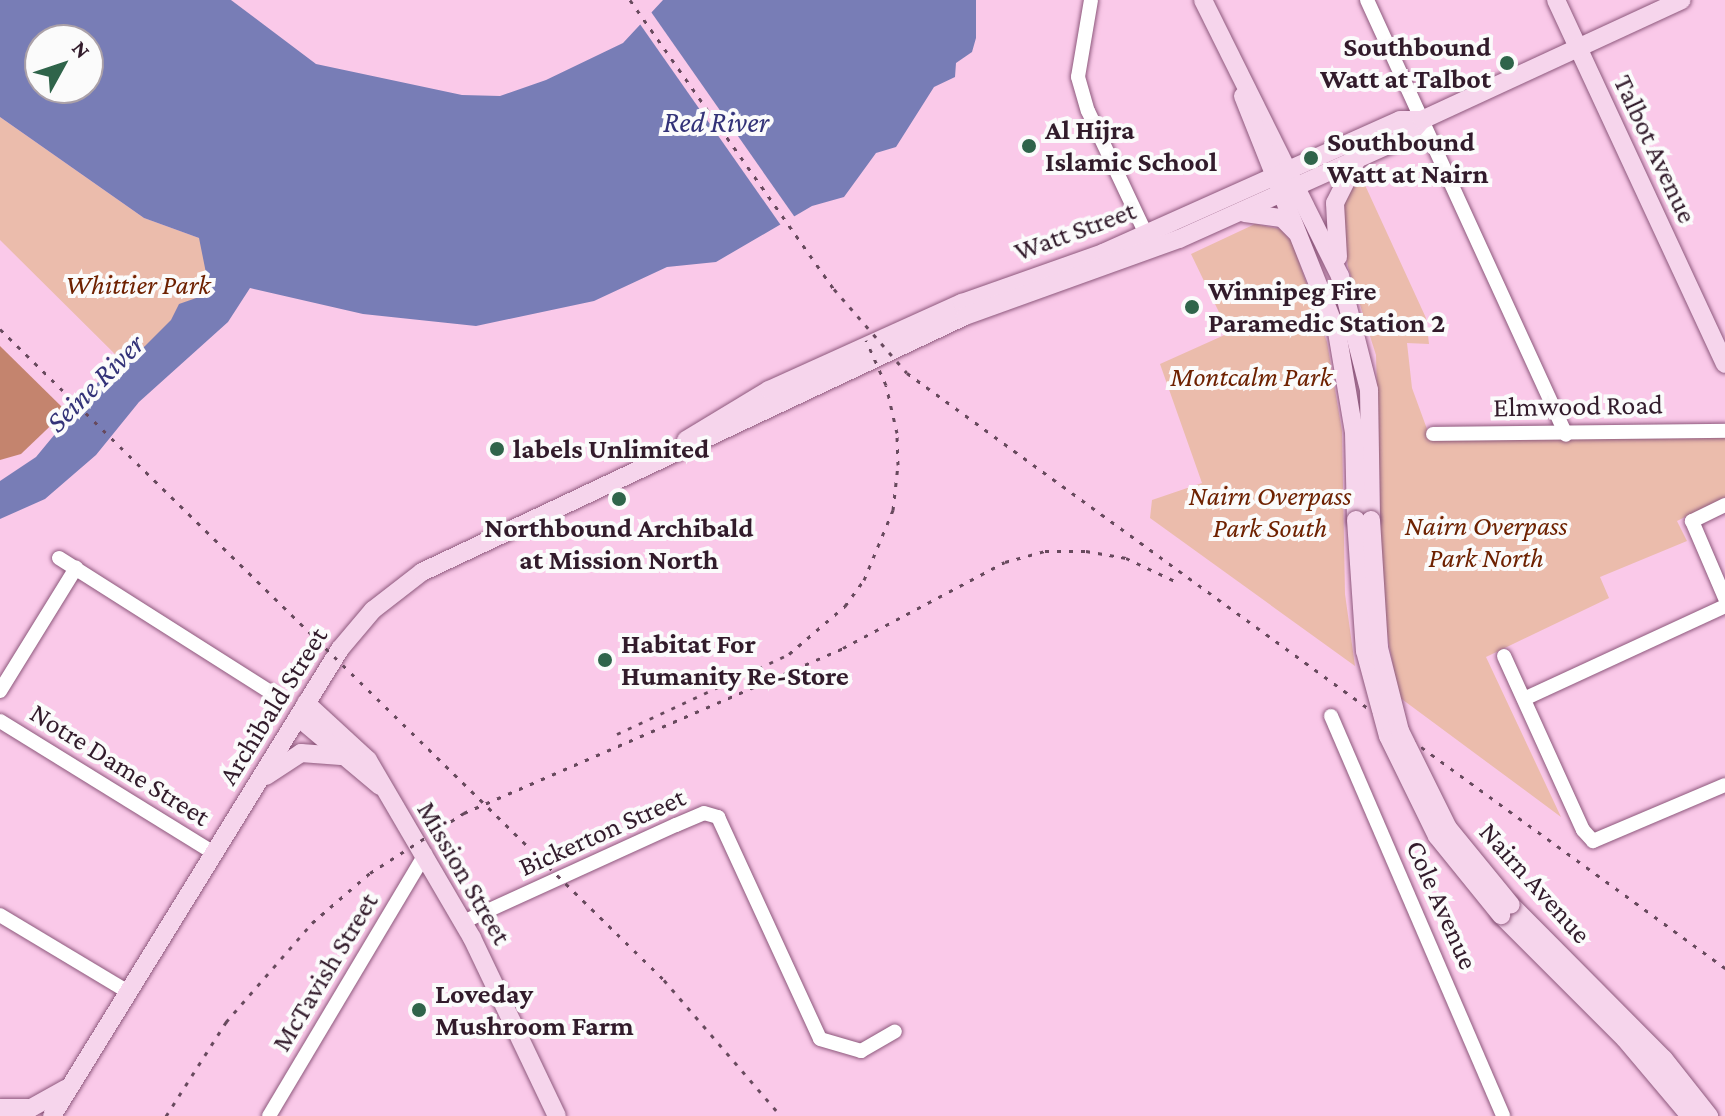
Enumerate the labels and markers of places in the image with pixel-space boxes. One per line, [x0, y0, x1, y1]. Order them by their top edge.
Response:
place label: Southbound Watt at Talbot [1320, 30, 1491, 96]
marker: Southbound Watt at Talbot [1498, 54, 1516, 72]
place label: Al Hijra Islamic School [1045, 113, 1217, 179]
place label: Southbound Watt at Nairn [1327, 125, 1488, 191]
marker: Al Hijra Islamic School [1020, 137, 1038, 155]
marker: Southbound Watt at Nairn [1302, 149, 1320, 167]
place label: Winnipeg Fire Paramedic Station 2 [1208, 274, 1445, 340]
marker: Winnipeg Fire Paramedic Station 2 [1183, 298, 1201, 316]
place label: labels Unlimited [513, 432, 709, 466]
marker: labels Unlimited [488, 440, 506, 458]
marker: Northbound Archibald at Mission North [610, 490, 628, 508]
place label: Northbound Archibald at Mission North [484, 511, 754, 577]
place label: Habitat For Humanity Re-Store [621, 627, 849, 693]
marker: Habitat For Humanity Re-Store [596, 651, 614, 669]
place label: Loveday Mushroom Farm [435, 977, 634, 1043]
marker: Loveday Mushroom Farm [410, 1001, 428, 1019]

